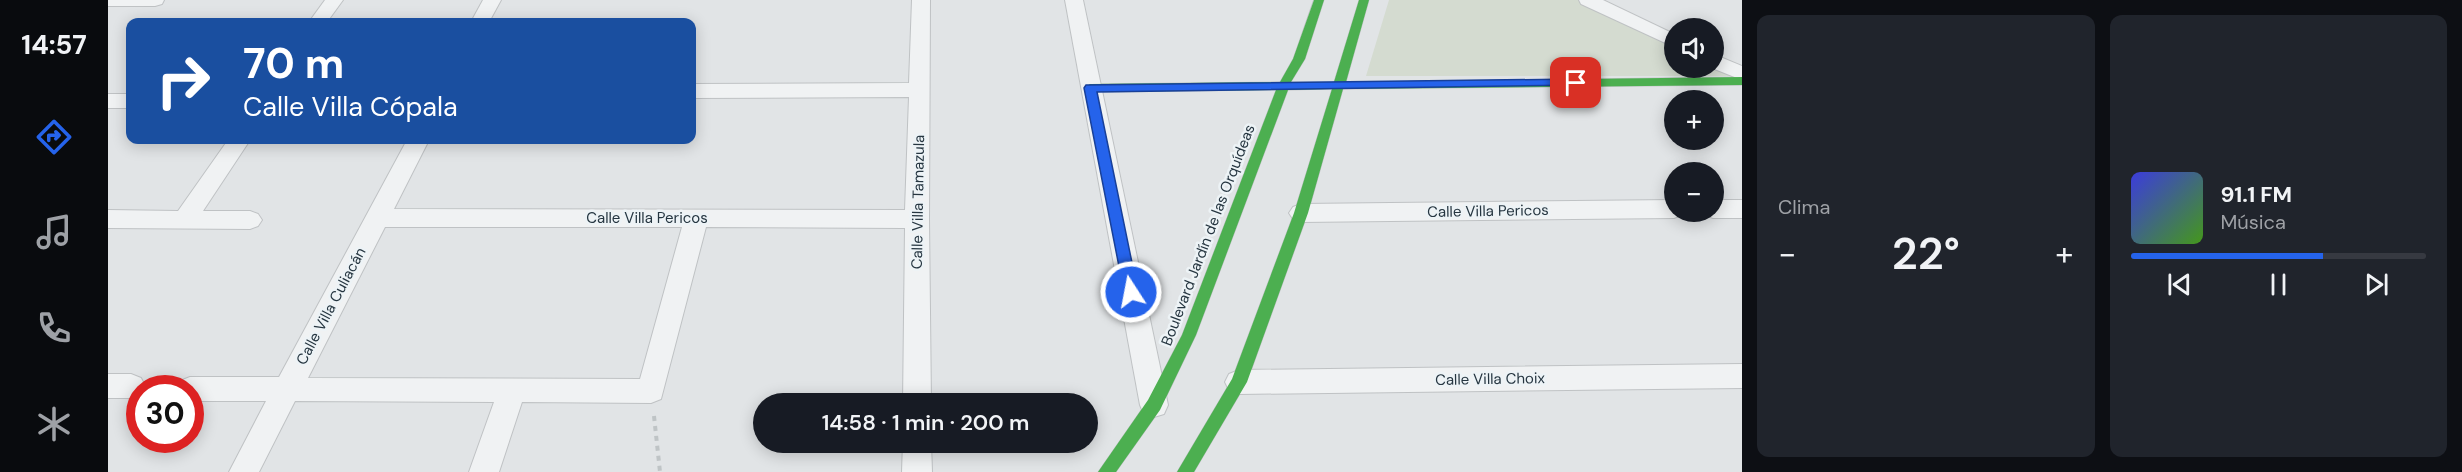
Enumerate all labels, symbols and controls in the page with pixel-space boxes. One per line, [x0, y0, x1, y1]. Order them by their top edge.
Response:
map controls [1664, 18, 1724, 222]
button: sound [1664, 18, 1724, 78]
text: 14:57 [21, 27, 87, 62]
text: 70 m [243, 36, 344, 91]
icon: right [144, 42, 222, 120]
pin [1550, 57, 1601, 108]
icon: arrive [1559, 66, 1592, 99]
text: Calle Villa Cópala [243, 89, 458, 124]
button: + [1664, 90, 1724, 150]
icon: directions [33, 116, 75, 158]
street label: Boulevard Jardín de las Orquídeas [1156, 121, 1260, 349]
street label: Calle Villa Tamazula [907, 135, 929, 269]
button: − [1664, 162, 1724, 222]
text: 91.1 FM [2221, 180, 2292, 209]
text: Clima [1778, 194, 1830, 220]
street label: Calle Villa Pericos [1427, 200, 1549, 222]
street label: Calle Villa Pericos [586, 208, 708, 228]
text: Música [2221, 209, 2286, 235]
icon: music [33, 211, 75, 253]
text: 22° [1892, 224, 1960, 283]
text: − [1778, 232, 1796, 275]
text: + [2055, 232, 2074, 275]
street label: Calle Villa Culiacán [292, 244, 370, 368]
position arrow [1099, 260, 1163, 324]
icon: previous [2163, 268, 2196, 301]
icon: pause [2262, 268, 2295, 301]
icon: next [2360, 268, 2393, 301]
icon: phone [33, 307, 75, 349]
street label: Calle Villa Choix [1435, 368, 1546, 390]
speed limit sign: 30 [126, 375, 204, 453]
icon: climate [33, 403, 75, 445]
text: 14:58 · 1 min · 200 m [822, 408, 1029, 437]

